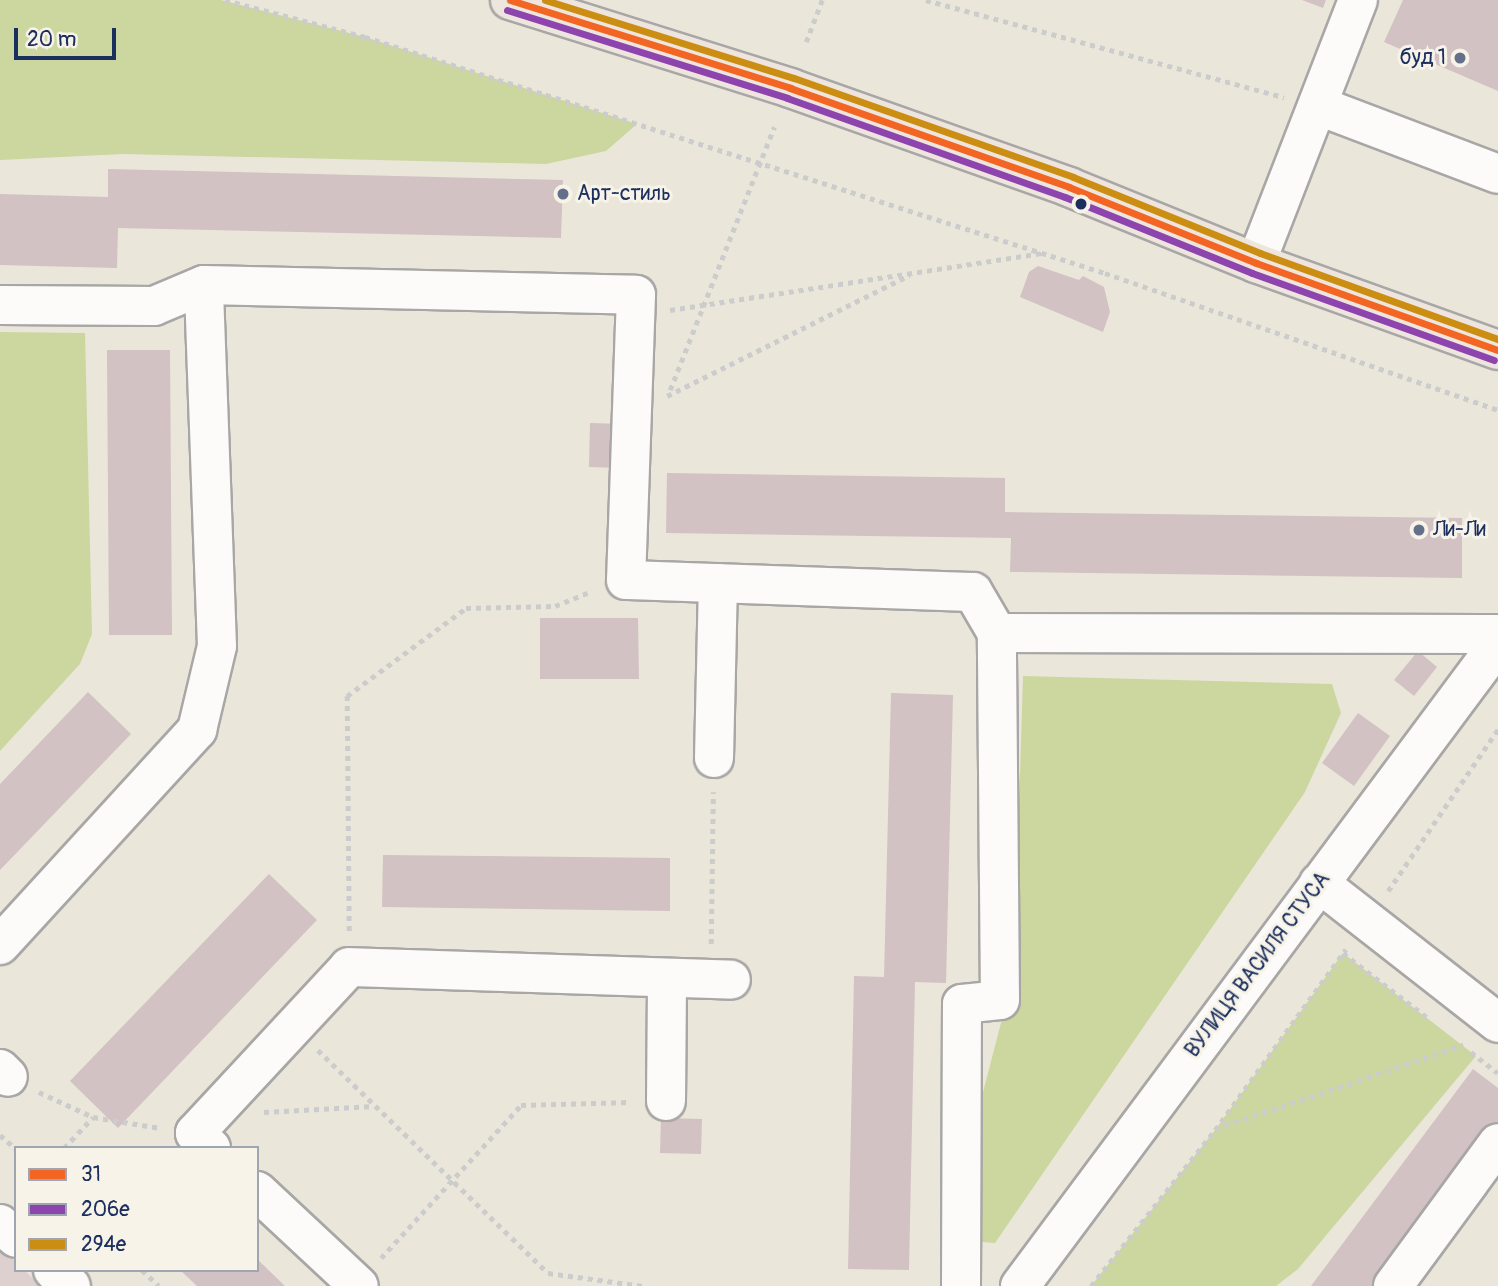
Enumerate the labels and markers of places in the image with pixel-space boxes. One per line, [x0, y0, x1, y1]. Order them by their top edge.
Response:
place label: буд 1 [1400, 45, 1446, 71]
marker: буд 1 [1452, 50, 1468, 66]
place label: Арт-стиль [577, 181, 671, 207]
marker: Арт-стиль [555, 186, 571, 202]
unlabelled marker [1074, 197, 1088, 211]
place label: Ли-Ли [1433, 517, 1486, 543]
marker: Ли-Ли [1411, 522, 1427, 538]

